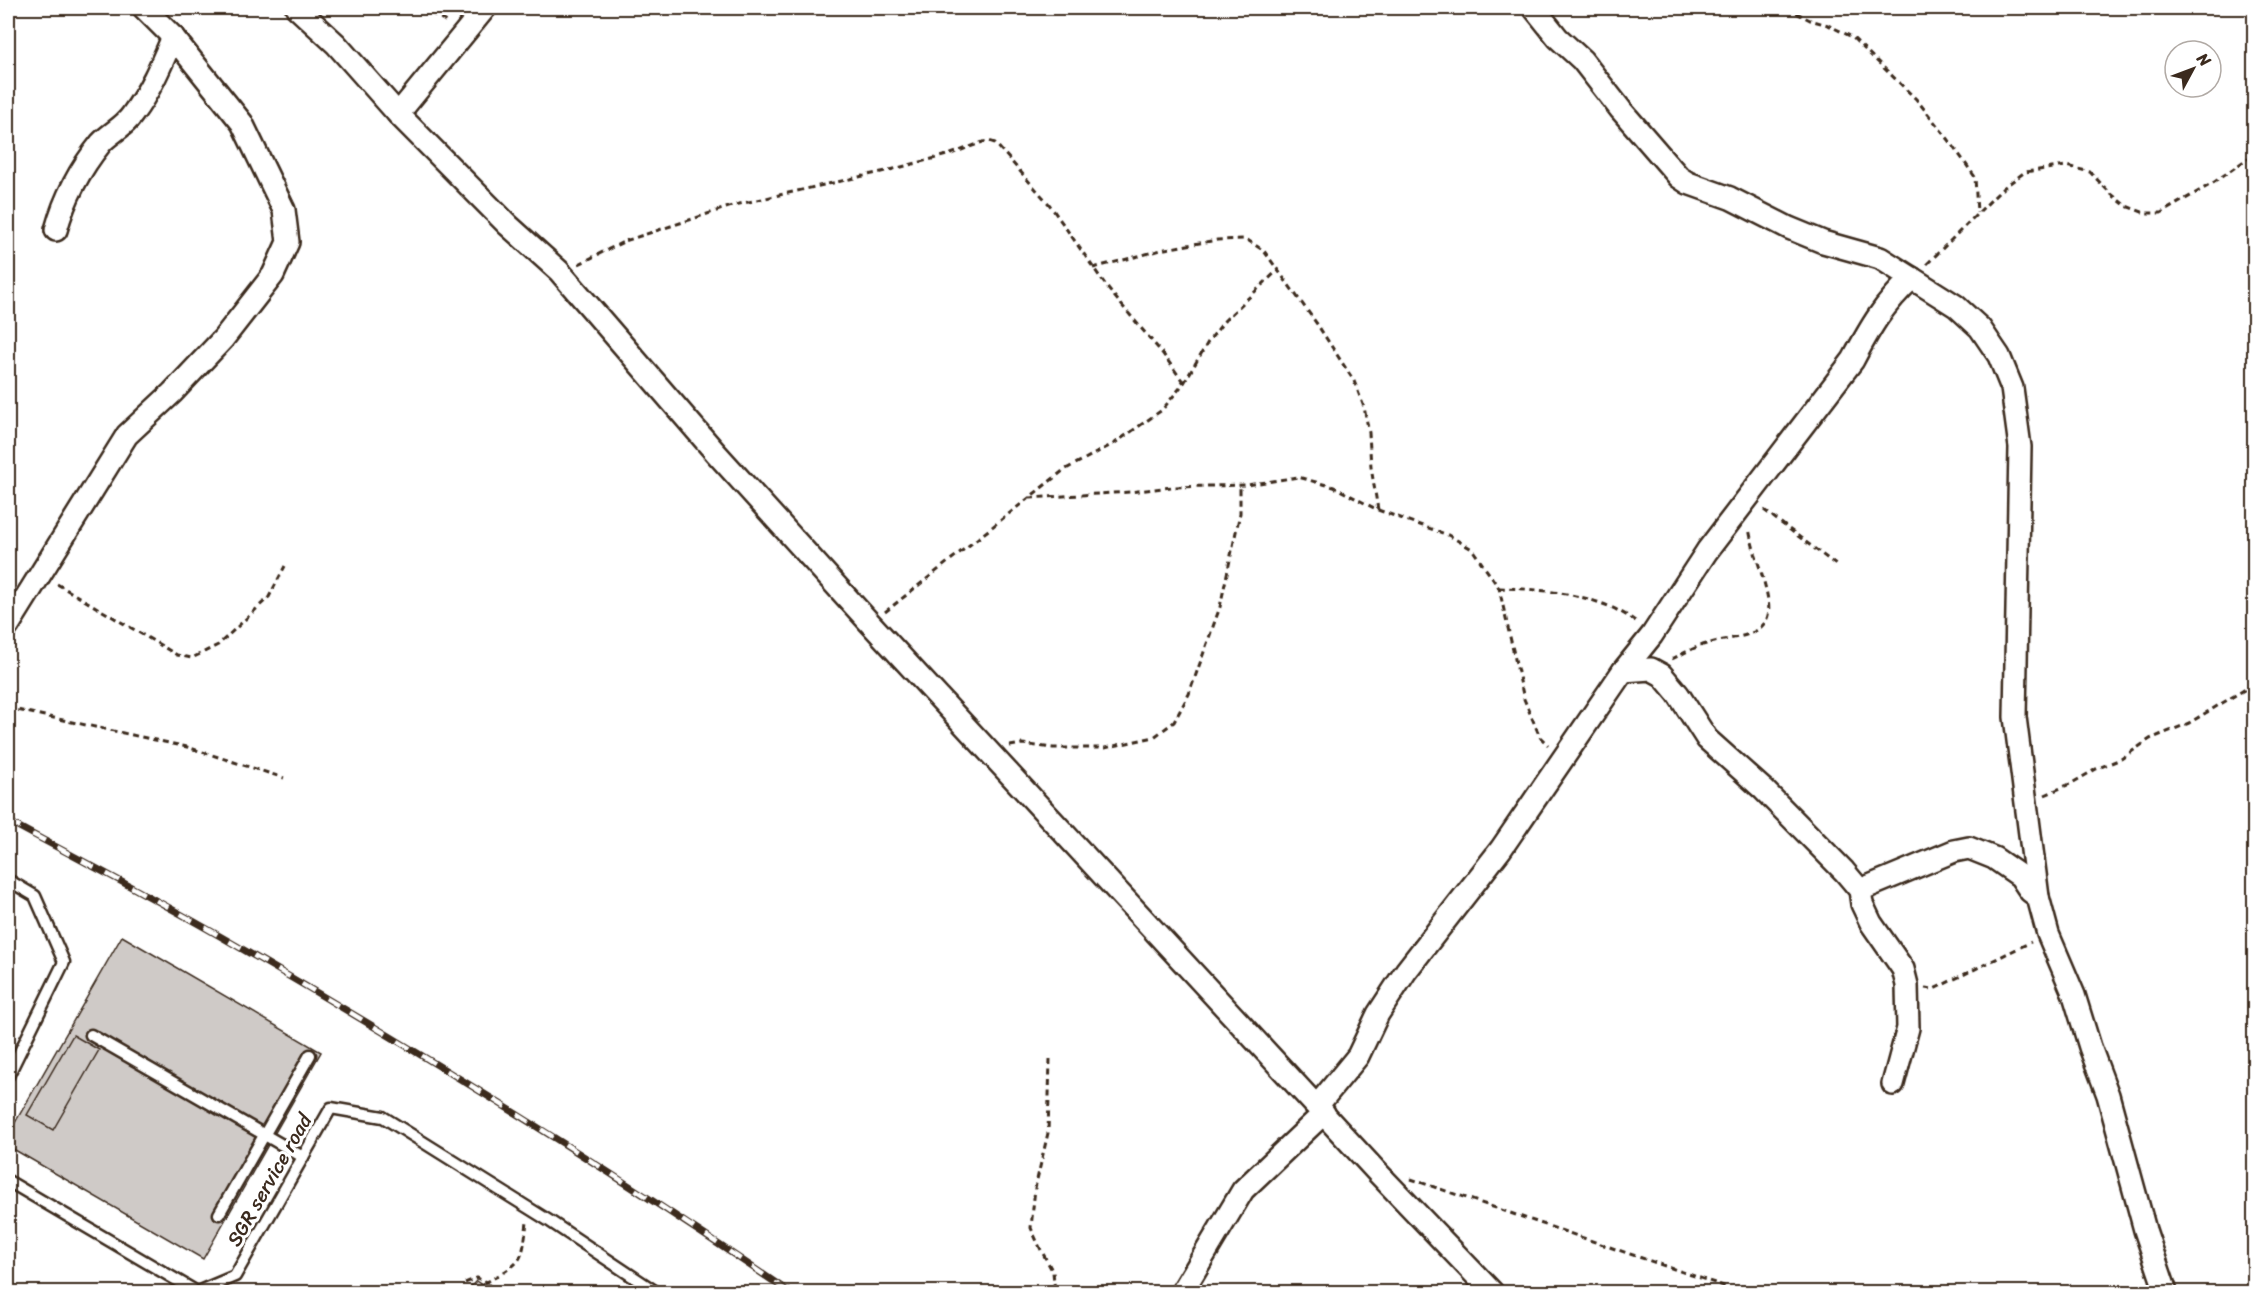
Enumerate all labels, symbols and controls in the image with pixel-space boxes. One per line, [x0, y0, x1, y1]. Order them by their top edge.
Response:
north arrow [2163, 39, 2223, 99]
text: N [2189, 45, 2219, 74]
street label: SGR service road [217, 1106, 322, 1253]

